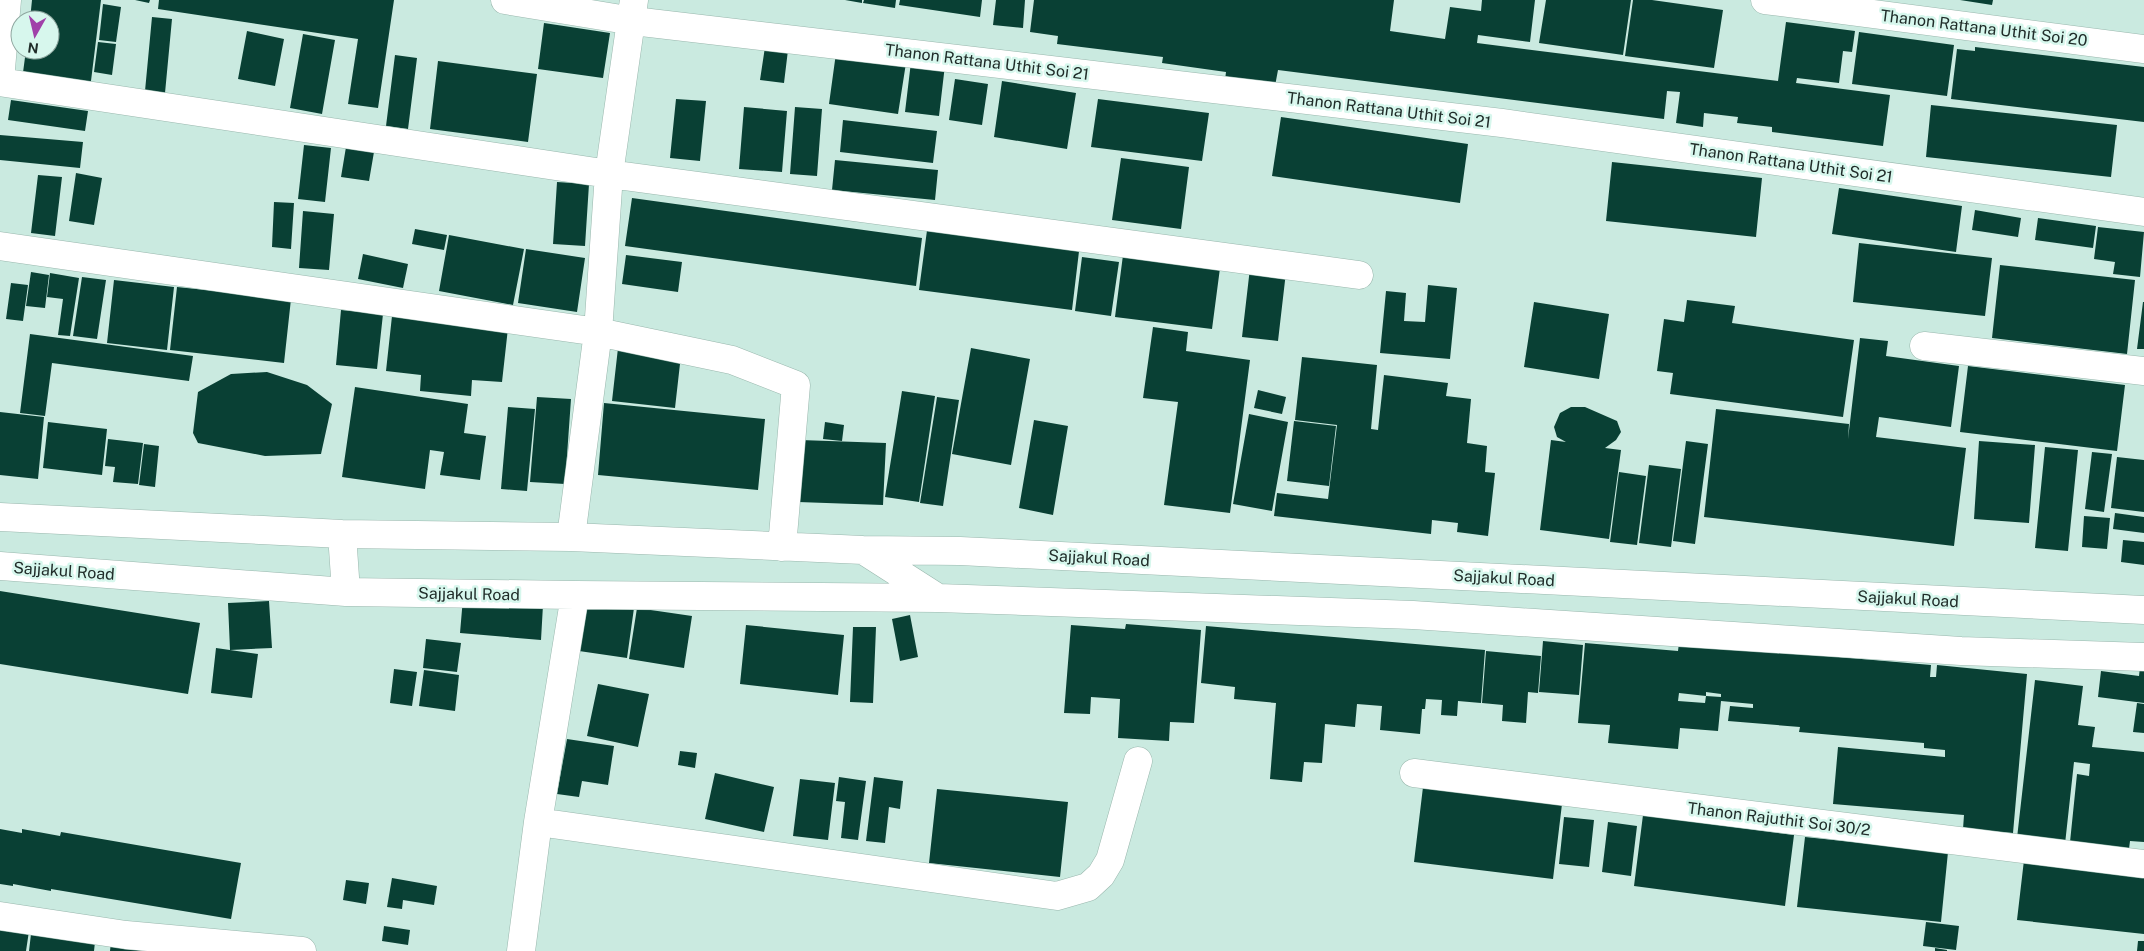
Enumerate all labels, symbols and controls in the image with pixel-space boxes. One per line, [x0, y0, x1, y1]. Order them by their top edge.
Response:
street label: Thanon Rattana Uthit Soi 20 [1879, 6, 2089, 50]
north arrow [10, 10, 60, 60]
text: N [27, 39, 40, 57]
street label: Thanon Rattana Uthit Soi 21 [884, 40, 1090, 84]
street label: Thanon Rattana Uthit Soi 21 [1286, 88, 1492, 132]
street label: Thanon Rattana Uthit Soi 21 [1688, 139, 1894, 187]
street label: Sajjakul Road [1048, 546, 1150, 570]
street label: Sajjakul Road [13, 558, 115, 584]
street label: Sajjakul Road [1453, 566, 1555, 590]
street label: Sajjakul Road [418, 584, 520, 604]
street label: Sajjakul Road [1857, 587, 1959, 611]
street label: Thanon Rajuthit Soi 30/2 [1687, 798, 1871, 840]

